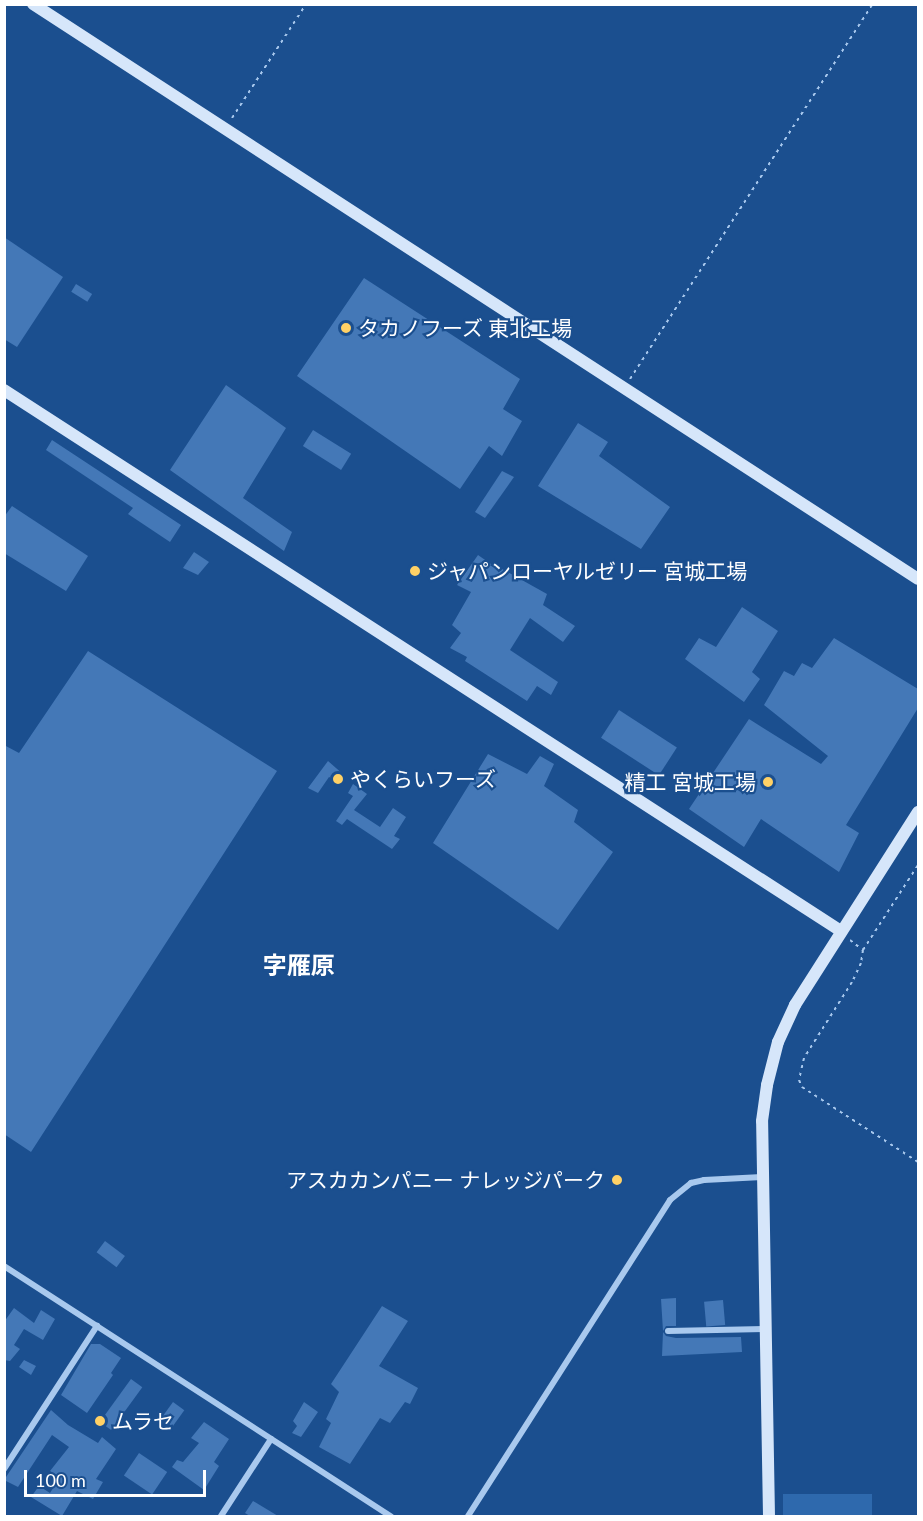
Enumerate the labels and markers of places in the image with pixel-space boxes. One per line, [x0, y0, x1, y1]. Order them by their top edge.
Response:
place label: タカノフーズ 東北工場 [358, 315, 573, 341]
marker: タカノフーズ 東北工場 [339, 321, 353, 335]
place label: ジャパンローヤルゼリー 宮城工場 [427, 558, 747, 584]
marker: ジャパンローヤルゼリー 宮城工場 [408, 564, 422, 578]
place label: やくらいフーズ [350, 766, 497, 792]
place label: 精工 宮城工場 [625, 769, 756, 795]
marker: やくらいフーズ [331, 772, 345, 786]
marker: 精工 宮城工場 [761, 775, 775, 789]
place label: アスカカンパニー ナレッジパーク [285, 1167, 605, 1193]
marker: アスカカンパニー ナレッジパーク [610, 1173, 624, 1187]
place label: ムラセ [112, 1408, 175, 1434]
marker: ムラセ [93, 1414, 107, 1428]

